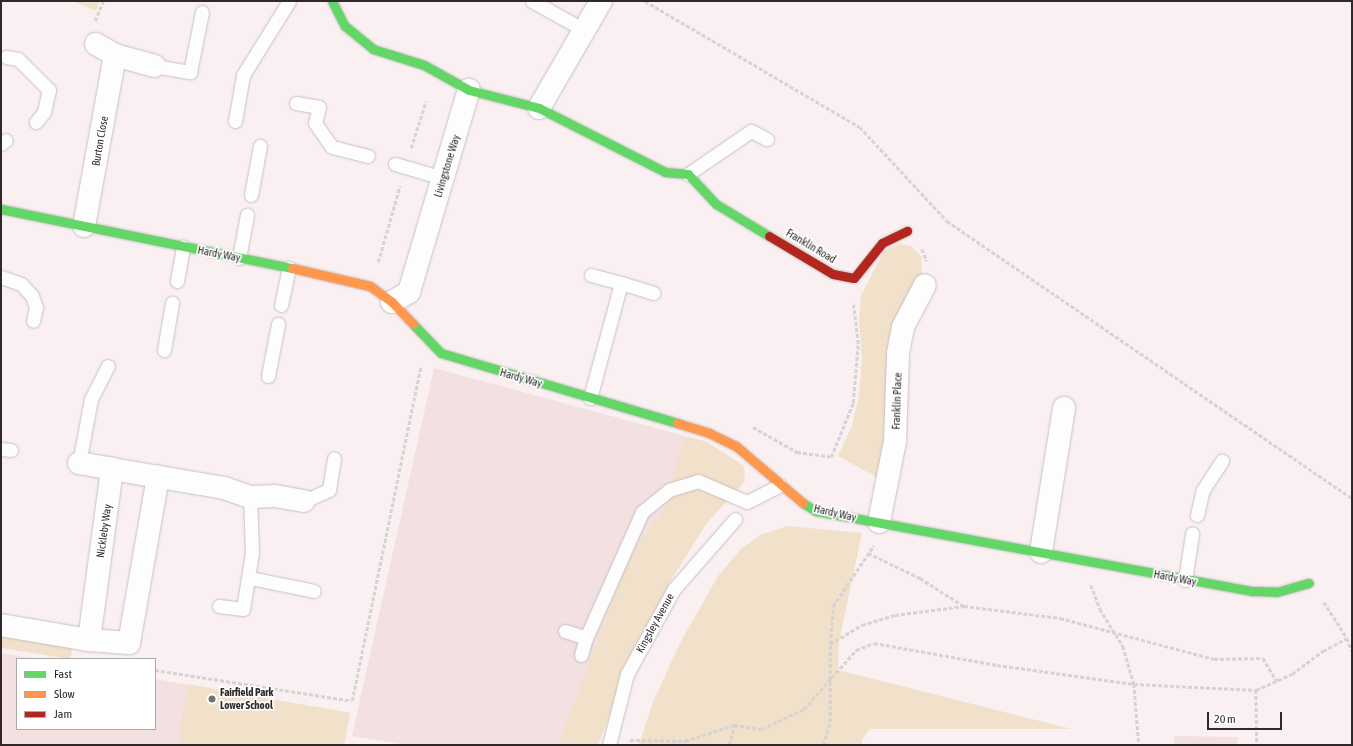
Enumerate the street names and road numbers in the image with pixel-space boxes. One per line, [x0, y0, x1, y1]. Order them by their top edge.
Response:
street label: Burton Close [89, 115, 111, 167]
street label: Livingstone Way [431, 133, 463, 199]
street label: Franklin Road [784, 226, 838, 266]
street label: Hardy Way [196, 243, 242, 265]
street label: Hardy Way [498, 366, 544, 390]
street label: Franklin Place [889, 372, 905, 430]
street label: Hardy Way [812, 502, 858, 524]
street label: Nickleby Way [94, 503, 114, 559]
street label: Hardy Way [1152, 567, 1198, 589]
street label: Kingsley Avenue [633, 591, 677, 655]

